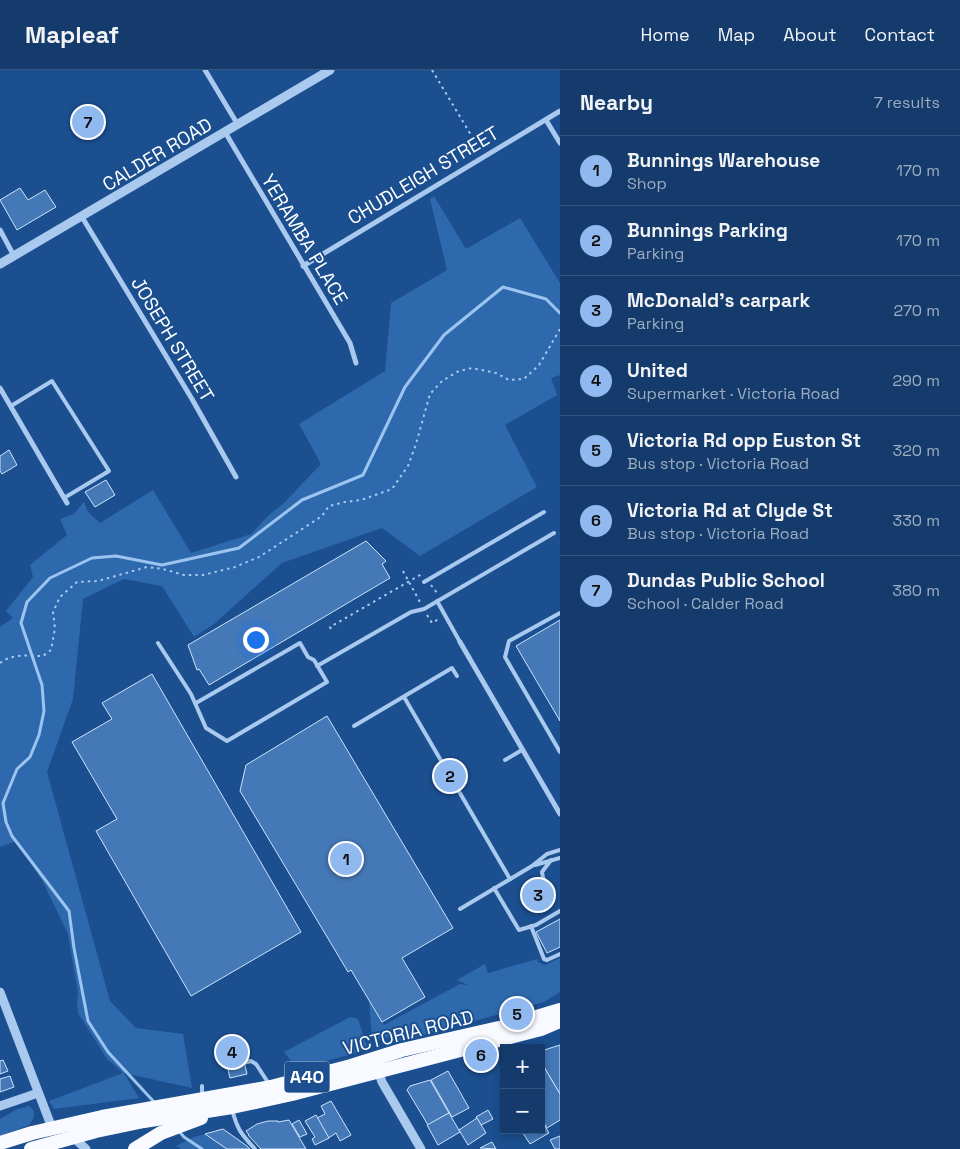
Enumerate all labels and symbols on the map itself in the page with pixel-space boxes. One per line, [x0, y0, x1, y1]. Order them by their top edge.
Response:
pin: 7 [72, 103, 104, 141]
street label: CALDER ROAD [98, 112, 217, 197]
street label: CHUDLEIGH STREET [343, 120, 504, 231]
street label: YERAMBA PLACE [256, 169, 353, 309]
street label: JOSEPH STREET [125, 272, 220, 406]
your location [243, 627, 269, 653]
pin: 2 [434, 757, 466, 795]
pin: 1 [330, 840, 362, 878]
pin: 3 [522, 876, 554, 914]
pin: 5 [501, 995, 533, 1033]
street label: VICTORIA ROAD [340, 1004, 476, 1061]
pin: 4 [216, 1033, 248, 1071]
pin: 6 [465, 1036, 497, 1074]
road number: A40 [284, 1062, 330, 1092]

